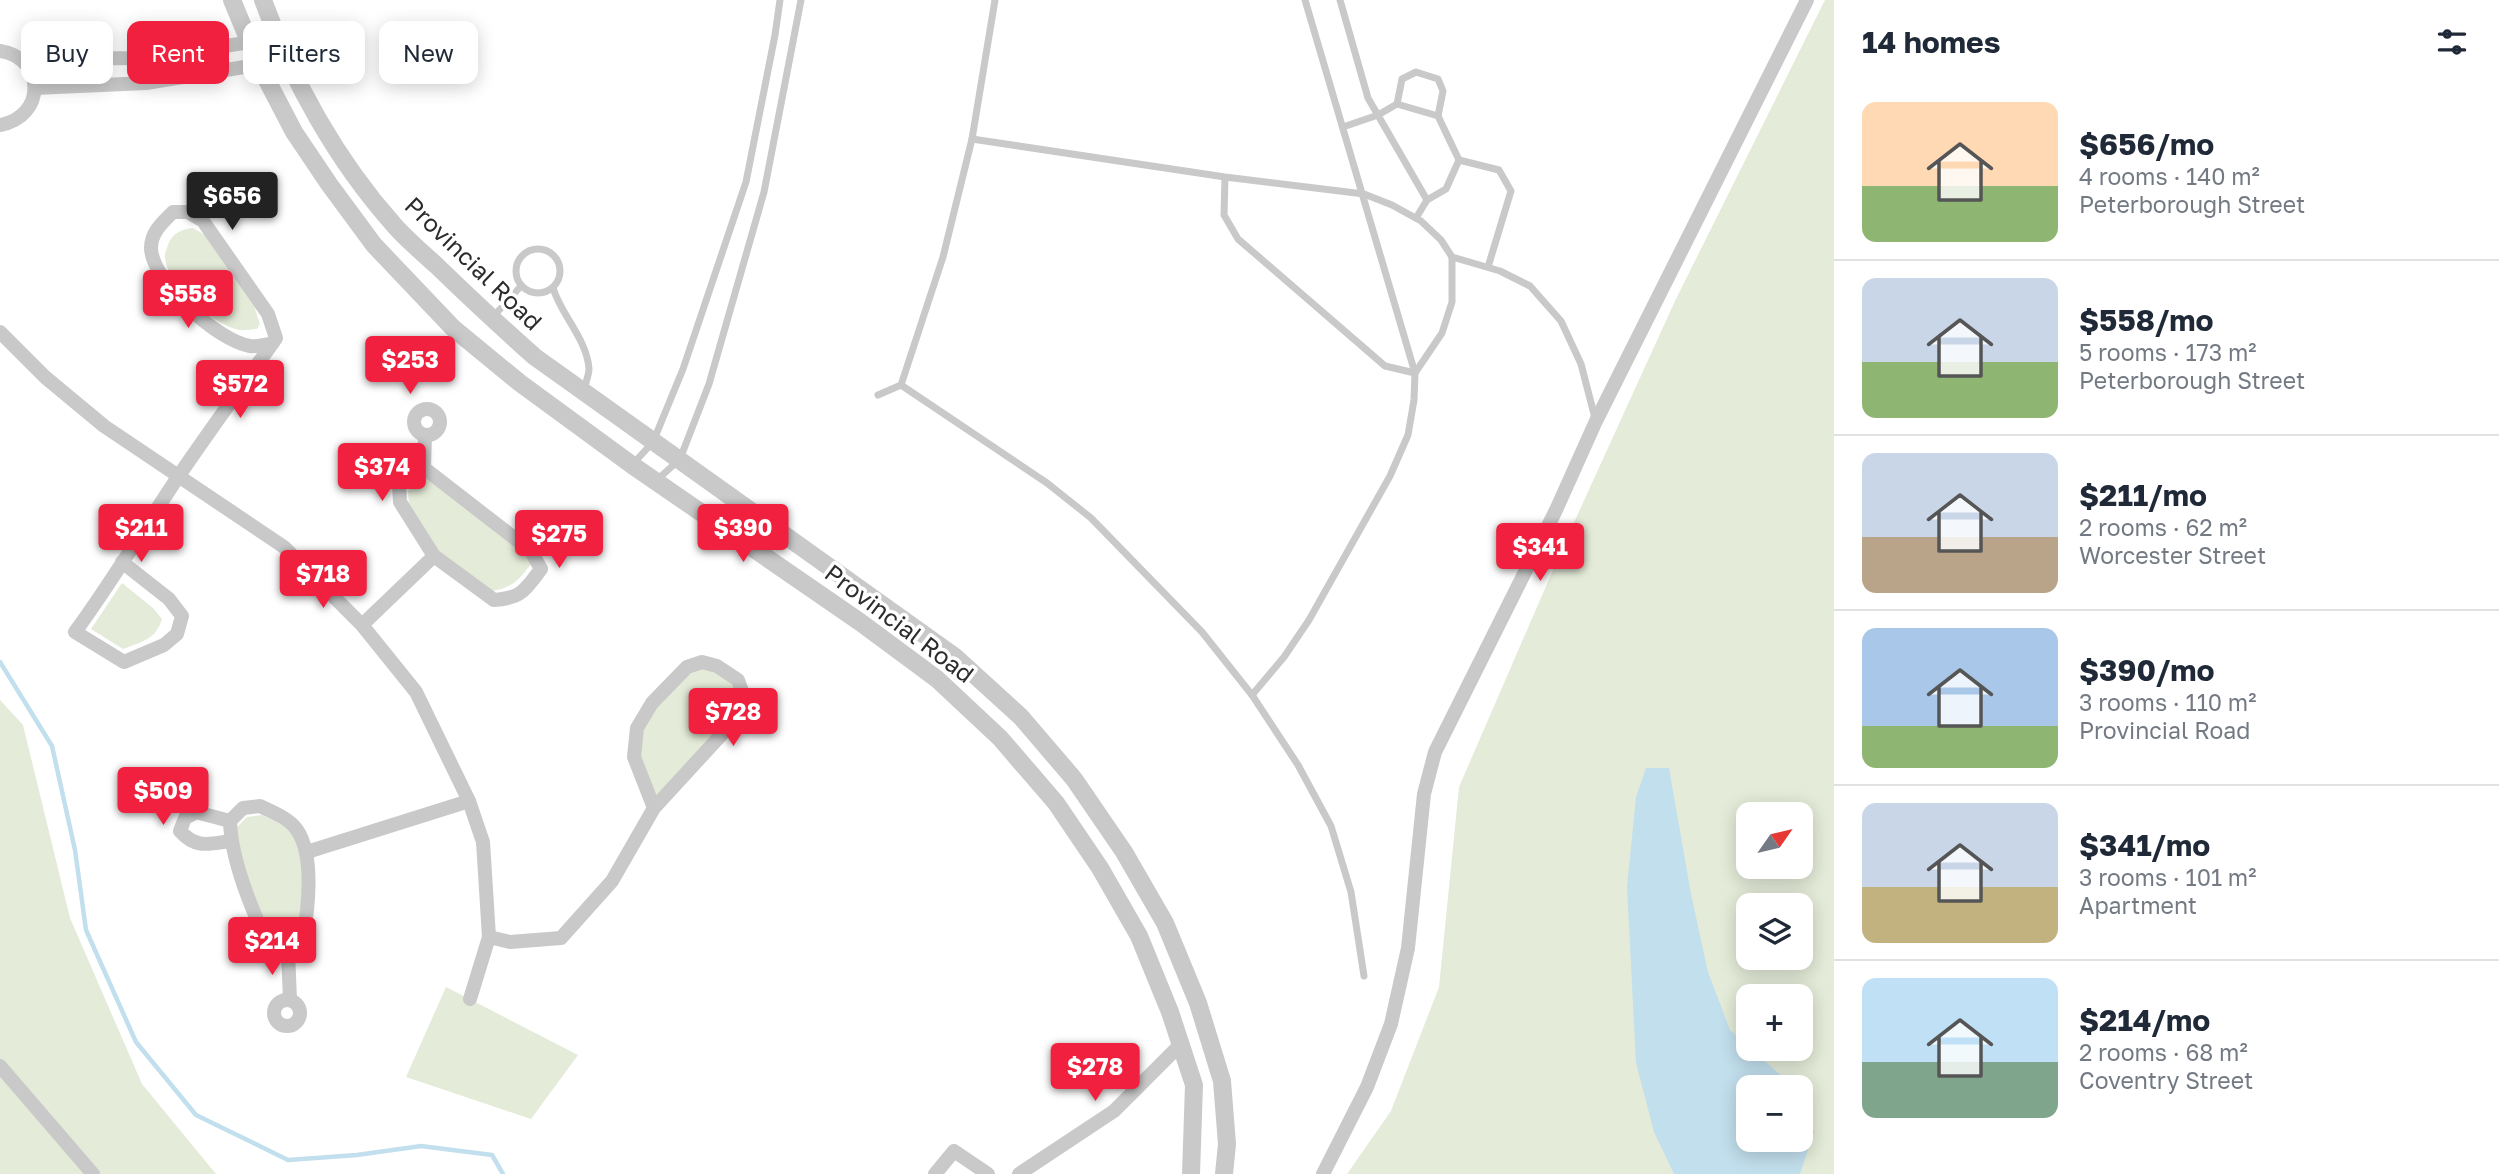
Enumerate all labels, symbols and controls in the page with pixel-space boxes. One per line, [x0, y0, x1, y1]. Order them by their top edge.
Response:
chip: Buy [21, 21, 113, 84]
chip: Rent [127, 21, 229, 84]
chip: Filters [243, 21, 365, 84]
chip: New [379, 21, 478, 84]
icon: filters [2433, 23, 2471, 61]
text: 14 homes [1862, 24, 2001, 60]
text: $656/mo [2079, 126, 2214, 162]
icon: home [1918, 130, 2002, 214]
text: 4 rooms · 140 m² [2079, 162, 2260, 190]
pin: $656 [191, 173, 273, 232]
text: $656 [203, 181, 261, 209]
street label: Provincial Road [400, 190, 548, 336]
text: Peterborough Street [2079, 190, 2305, 218]
pin: $558 [147, 270, 229, 330]
text: $558 [159, 279, 217, 307]
text: $558/mo [2079, 302, 2214, 338]
icon: home [1918, 306, 2002, 390]
pin: $253 [369, 336, 451, 396]
text: 5 rooms · 173 m² [2079, 338, 2257, 366]
text: $253 [381, 345, 439, 373]
pin: $572 [199, 360, 281, 420]
text: Peterborough Street [2079, 366, 2305, 394]
text: $572 [212, 369, 268, 397]
pin: $374 [341, 444, 423, 503]
text: $374 [354, 452, 410, 480]
text: $211/mo [2079, 477, 2207, 513]
icon: home [1918, 481, 2002, 565]
pin: $211 [100, 504, 182, 564]
pin: $390 [702, 504, 784, 564]
pin: $275 [518, 510, 600, 570]
text: $211 [114, 513, 168, 541]
text: $390 [714, 513, 773, 541]
text: 2 rooms · 62 m² [2079, 513, 2247, 541]
text: $275 [531, 519, 587, 547]
pin: $341 [1499, 524, 1581, 583]
text: $341 [1512, 532, 1568, 560]
text: Worcester Street [2079, 541, 2266, 569]
pin: $718 [282, 550, 364, 610]
street label: Provincial Road [820, 557, 980, 688]
text: $718 [296, 559, 350, 587]
text: $390/mo [2079, 652, 2215, 688]
icon: home [1918, 656, 2002, 740]
pin: $728 [692, 688, 774, 748]
text: 3 rooms · 110 m² [2079, 688, 2256, 716]
text: $728 [705, 697, 761, 725]
text: Provincial Road [2079, 716, 2251, 744]
pin: $509 [122, 768, 204, 827]
text: $509 [134, 776, 193, 804]
north arrow [1736, 802, 1813, 878]
map controls [1736, 802, 1813, 1152]
text: $341/mo [2079, 827, 2210, 863]
icon: home [1918, 831, 2002, 915]
text: 3 rooms · 101 m² [2079, 863, 2256, 891]
text: Apartment [2079, 891, 2197, 919]
button: layers [1736, 893, 1813, 970]
pin: $214 [231, 918, 313, 977]
text: $214 [244, 926, 300, 954]
button: + [1736, 984, 1813, 1061]
text: $214/mo [2079, 1002, 2210, 1038]
icon: home [1918, 1006, 2002, 1090]
text: 2 rooms · 68 m² [2079, 1038, 2248, 1066]
pin: $278 [1054, 1044, 1136, 1103]
text: $278 [1067, 1052, 1123, 1080]
text: Coventry Street [2079, 1066, 2253, 1094]
button: − [1736, 1075, 1813, 1152]

